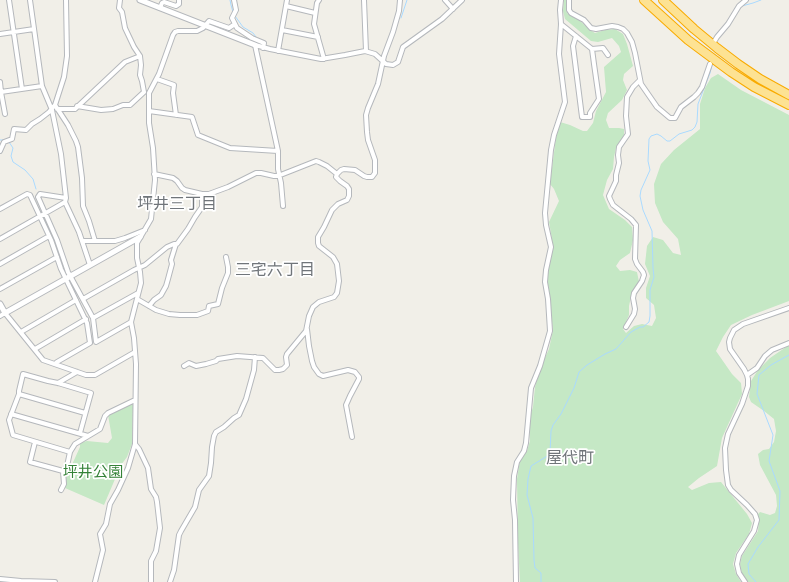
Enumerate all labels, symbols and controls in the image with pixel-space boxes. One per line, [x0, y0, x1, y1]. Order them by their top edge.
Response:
district label: 坪井三丁目 [137, 194, 217, 214]
district label: 三宅六丁目 [235, 260, 315, 280]
district label: 屋代町 [546, 448, 594, 468]
park label: 坪井公園 [63, 463, 123, 481]

